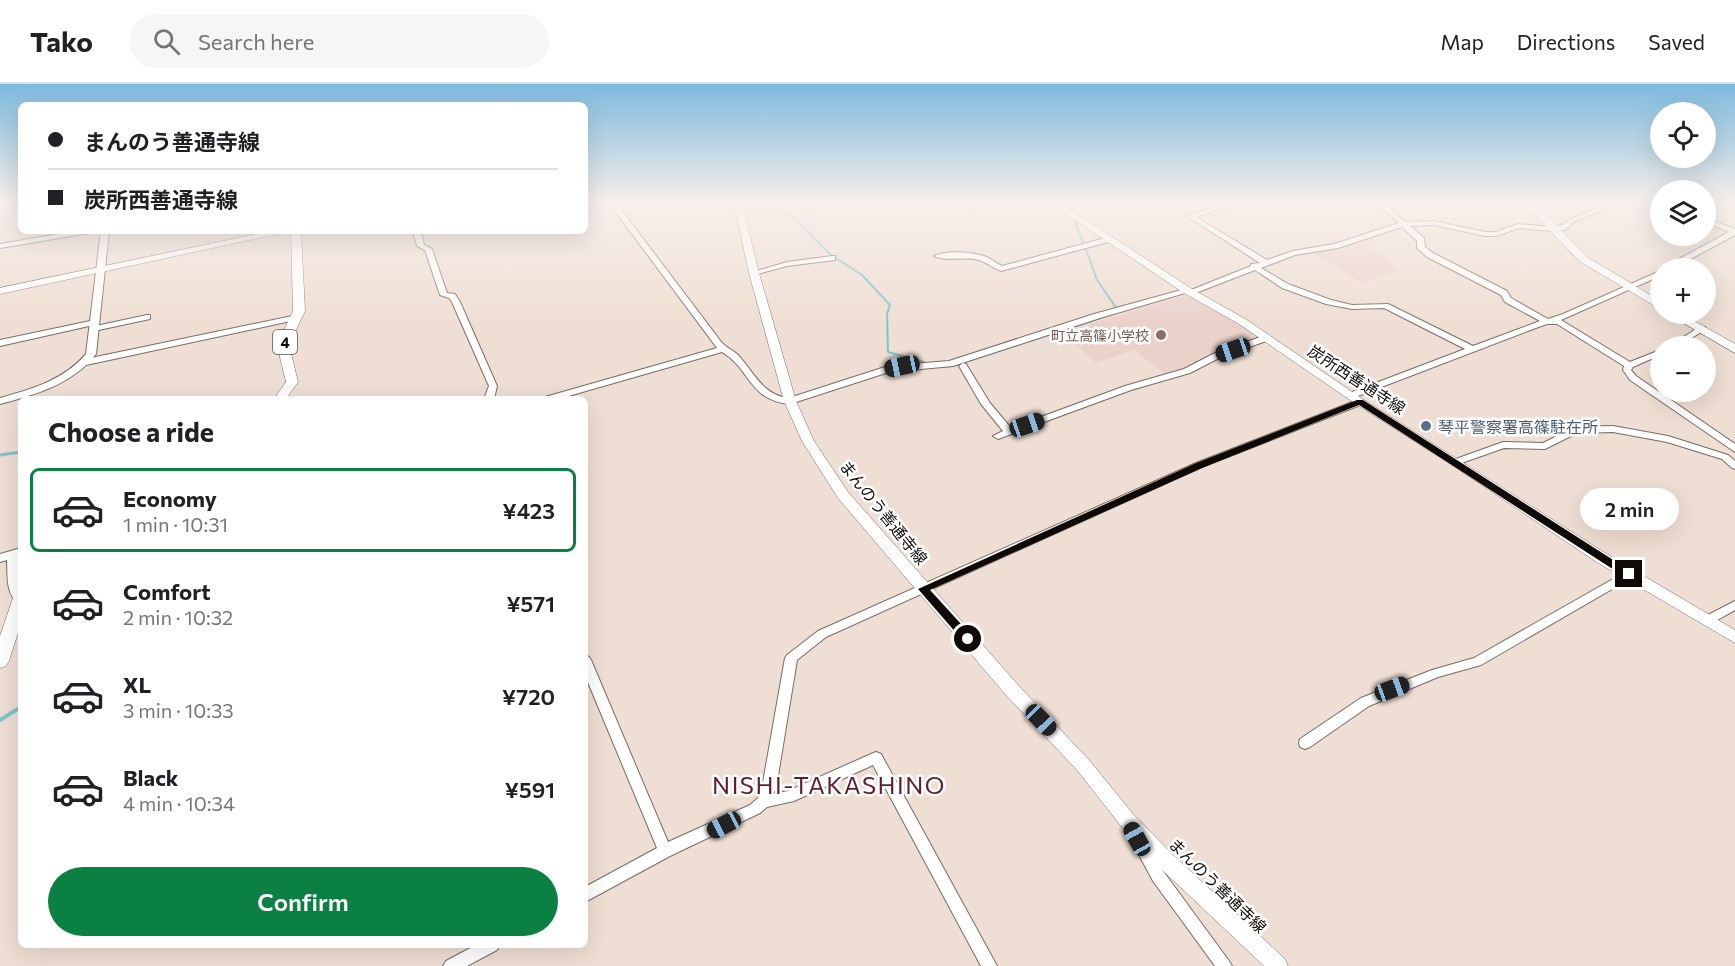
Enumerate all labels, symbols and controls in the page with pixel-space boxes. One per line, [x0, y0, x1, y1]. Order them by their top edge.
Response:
search box [129, 14, 549, 68]
text: Tako [30, 24, 93, 58]
icon: search [150, 25, 183, 58]
text: Search here [198, 28, 314, 55]
text: Map [1441, 29, 1484, 54]
text: Directions [1517, 29, 1615, 54]
text: Saved [1648, 29, 1705, 54]
map controls [1650, 102, 1716, 402]
button: locate [1650, 102, 1716, 168]
text: まんのう善通寺線 [84, 128, 260, 155]
button: layers [1650, 180, 1716, 246]
text: 炭所西善通寺線 [84, 186, 238, 213]
button: + [1650, 258, 1716, 324]
place label: 町立高篠小学校 [1051, 327, 1149, 344]
marker: 町立高篠小学校 [1154, 328, 1168, 342]
road number: 4 [273, 330, 297, 354]
car [1213, 336, 1253, 364]
button: − [1650, 336, 1716, 402]
street label: 炭所西善通寺線 [1305, 341, 1409, 417]
car [883, 353, 921, 379]
car [1007, 411, 1047, 439]
text: Choose a ride [48, 415, 214, 448]
place label: 琴平警察署高篠駐在所 [1438, 417, 1598, 436]
marker: 琴平警察署高篠駐在所 [1419, 419, 1433, 433]
street label: まんのう善通寺線 [836, 456, 932, 568]
icon: car [51, 483, 105, 537]
text: Economy [123, 485, 217, 512]
callout: 2 min [1580, 487, 1678, 529]
text: ¥423 [503, 497, 555, 524]
text: 2 min [1605, 497, 1654, 521]
text: 1 min · 10:31 [123, 512, 228, 536]
route end [1615, 560, 1642, 587]
icon: car [51, 576, 105, 630]
text: Comfort [123, 578, 211, 605]
text: ¥571 [506, 590, 555, 617]
text: 2 min · 10:32 [123, 605, 233, 629]
route start [954, 625, 981, 652]
icon: car [51, 669, 105, 723]
text: XL [123, 671, 151, 698]
car [1372, 674, 1412, 704]
text: ¥720 [502, 683, 555, 710]
text: 3 min · 10:33 [123, 698, 234, 722]
car [1022, 701, 1060, 739]
icon: car [51, 762, 105, 816]
text: Black [123, 764, 178, 791]
district label: NISHI-TAKASHINO [712, 770, 946, 799]
text: ¥591 [505, 776, 555, 803]
text: 4 min · 10:34 [123, 791, 235, 815]
car [704, 809, 744, 841]
car [1120, 819, 1154, 859]
street label: まんのう善通寺線 [1165, 834, 1271, 936]
button: Confirm [48, 867, 558, 936]

